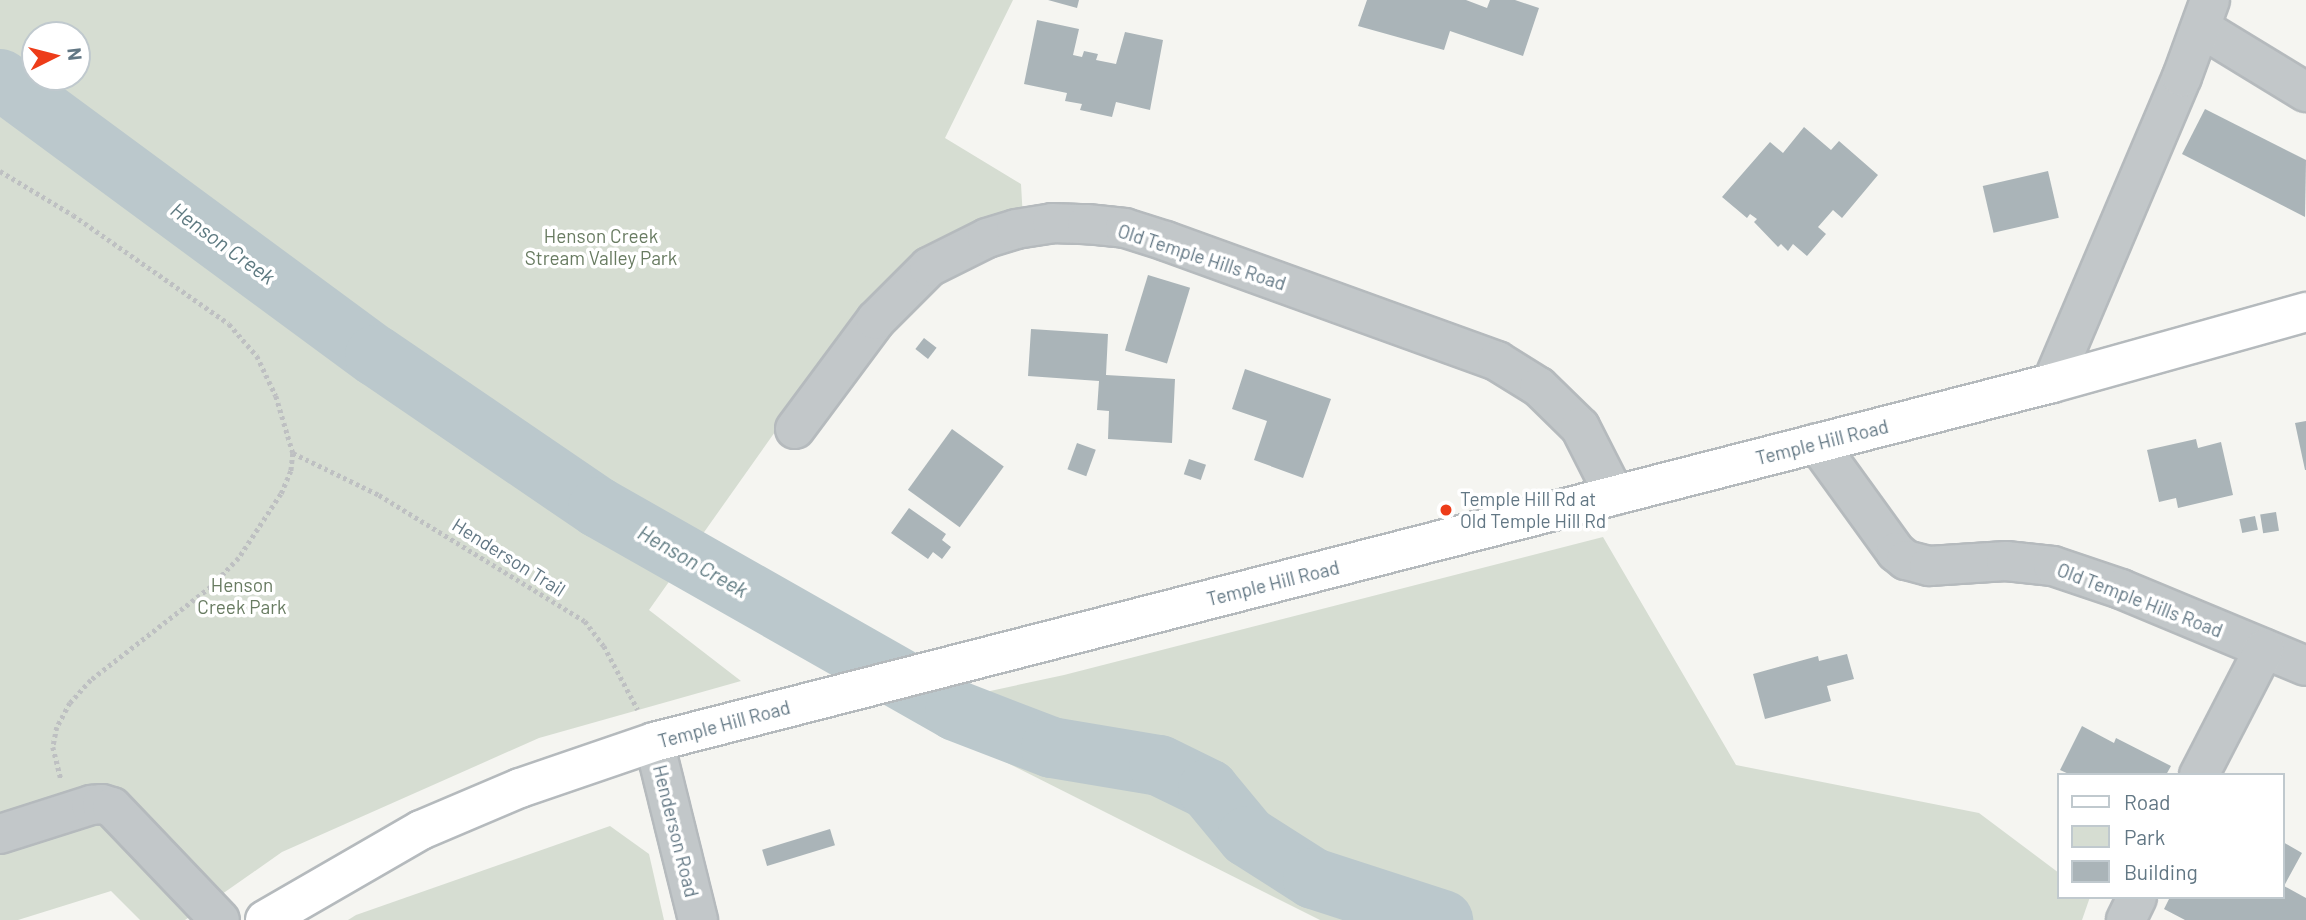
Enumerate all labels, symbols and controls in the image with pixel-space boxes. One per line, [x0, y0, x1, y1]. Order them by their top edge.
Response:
north arrow [21, 21, 91, 91]
text: N [63, 46, 87, 61]
water label: Henson Creek [166, 197, 280, 289]
street label: Old Temple Hills Road [1115, 219, 1289, 295]
park label: Henson Creek Stream Valley Park [525, 225, 677, 269]
street label: Temple Hill Road [1753, 414, 1891, 470]
place label: Temple Hill Rd at Old Temple Hill Rd [1460, 488, 1606, 532]
marker: Temple Hill Rd at Old Temple Hill Rd [1438, 502, 1454, 518]
street label: Henderson Trail [448, 513, 570, 601]
water label: Henson Creek [634, 519, 752, 603]
street label: Temple Hill Road [1204, 555, 1342, 611]
street label: Old Temple Hills Road [2054, 558, 2226, 642]
park label: Henson Creek Park [197, 574, 287, 618]
street label: Temple Hill Road [655, 695, 793, 753]
street label: Henderson Road [649, 762, 703, 900]
legend [2058, 773, 2285, 899]
text: Road [2124, 789, 2170, 814]
text: Park [2124, 824, 2165, 849]
text: Building [2124, 859, 2198, 884]

